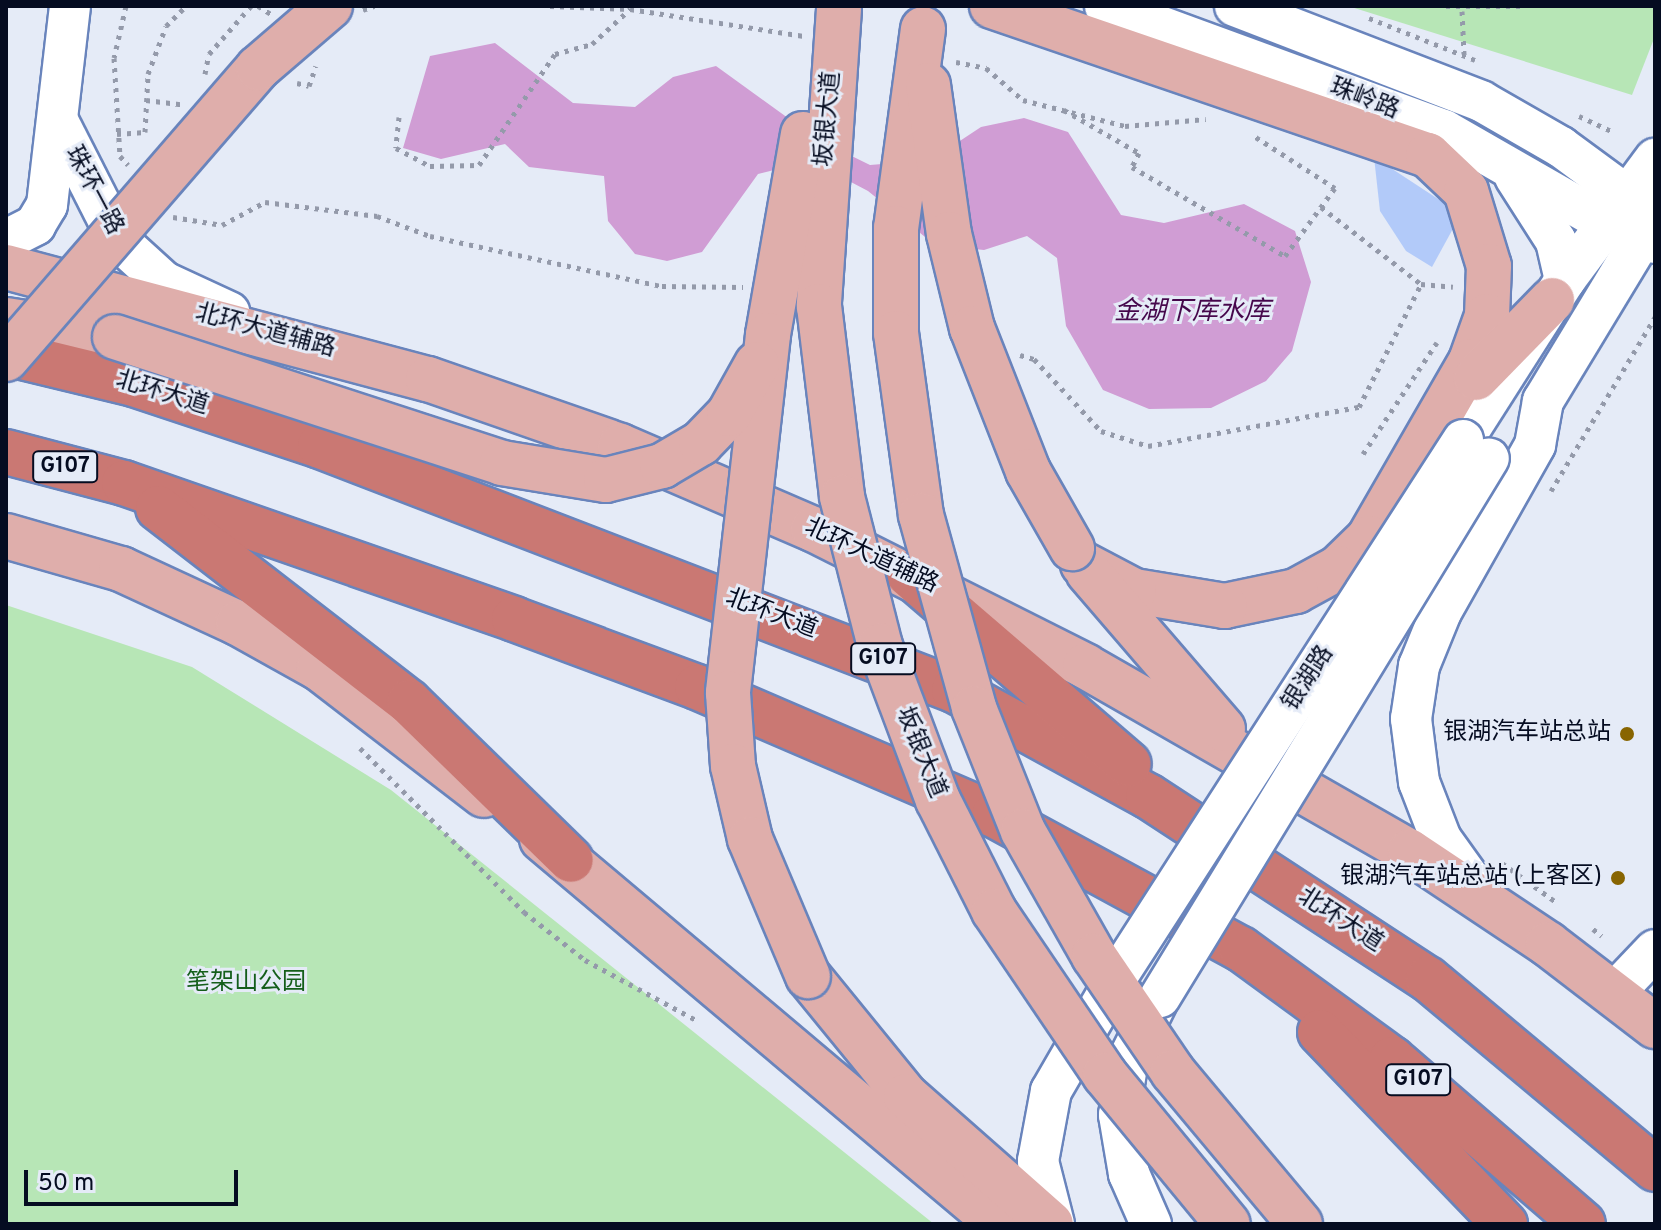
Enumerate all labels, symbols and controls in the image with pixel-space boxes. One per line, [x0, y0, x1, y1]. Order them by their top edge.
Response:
street label: 坂银大道 [810, 70, 848, 168]
street label: 珠岭路 [1325, 74, 1403, 126]
street label: 珠环一路 [58, 142, 128, 240]
water label: 金湖下库水库 [1114, 297, 1270, 329]
street label: 北环大道辅路 [192, 299, 338, 365]
street label: 北环大道 [112, 366, 212, 422]
road number: G107 [31, 449, 99, 485]
street label: 北环大道辅路 [800, 514, 942, 600]
street label: 北环大道 [721, 584, 821, 646]
road number: G107 [849, 641, 917, 677]
street label: 银湖路 [1277, 641, 1341, 717]
street label: 坂银大道 [889, 703, 951, 803]
place label: 银湖汽车站总站 [1443, 720, 1611, 748]
marker: 银湖汽车站总站 [1618, 725, 1636, 743]
place label: 银湖汽车站总站 (上客区) [1340, 864, 1602, 892]
marker: 银湖汽车站总站 (上客区) [1609, 869, 1627, 887]
street label: 北环大道 [1292, 883, 1388, 959]
park label: 笔架山公园 [186, 970, 306, 998]
road number: G107 [1384, 1062, 1452, 1098]
scale bar [28, 1154, 242, 1204]
text: 50 m [38, 1169, 94, 1199]

